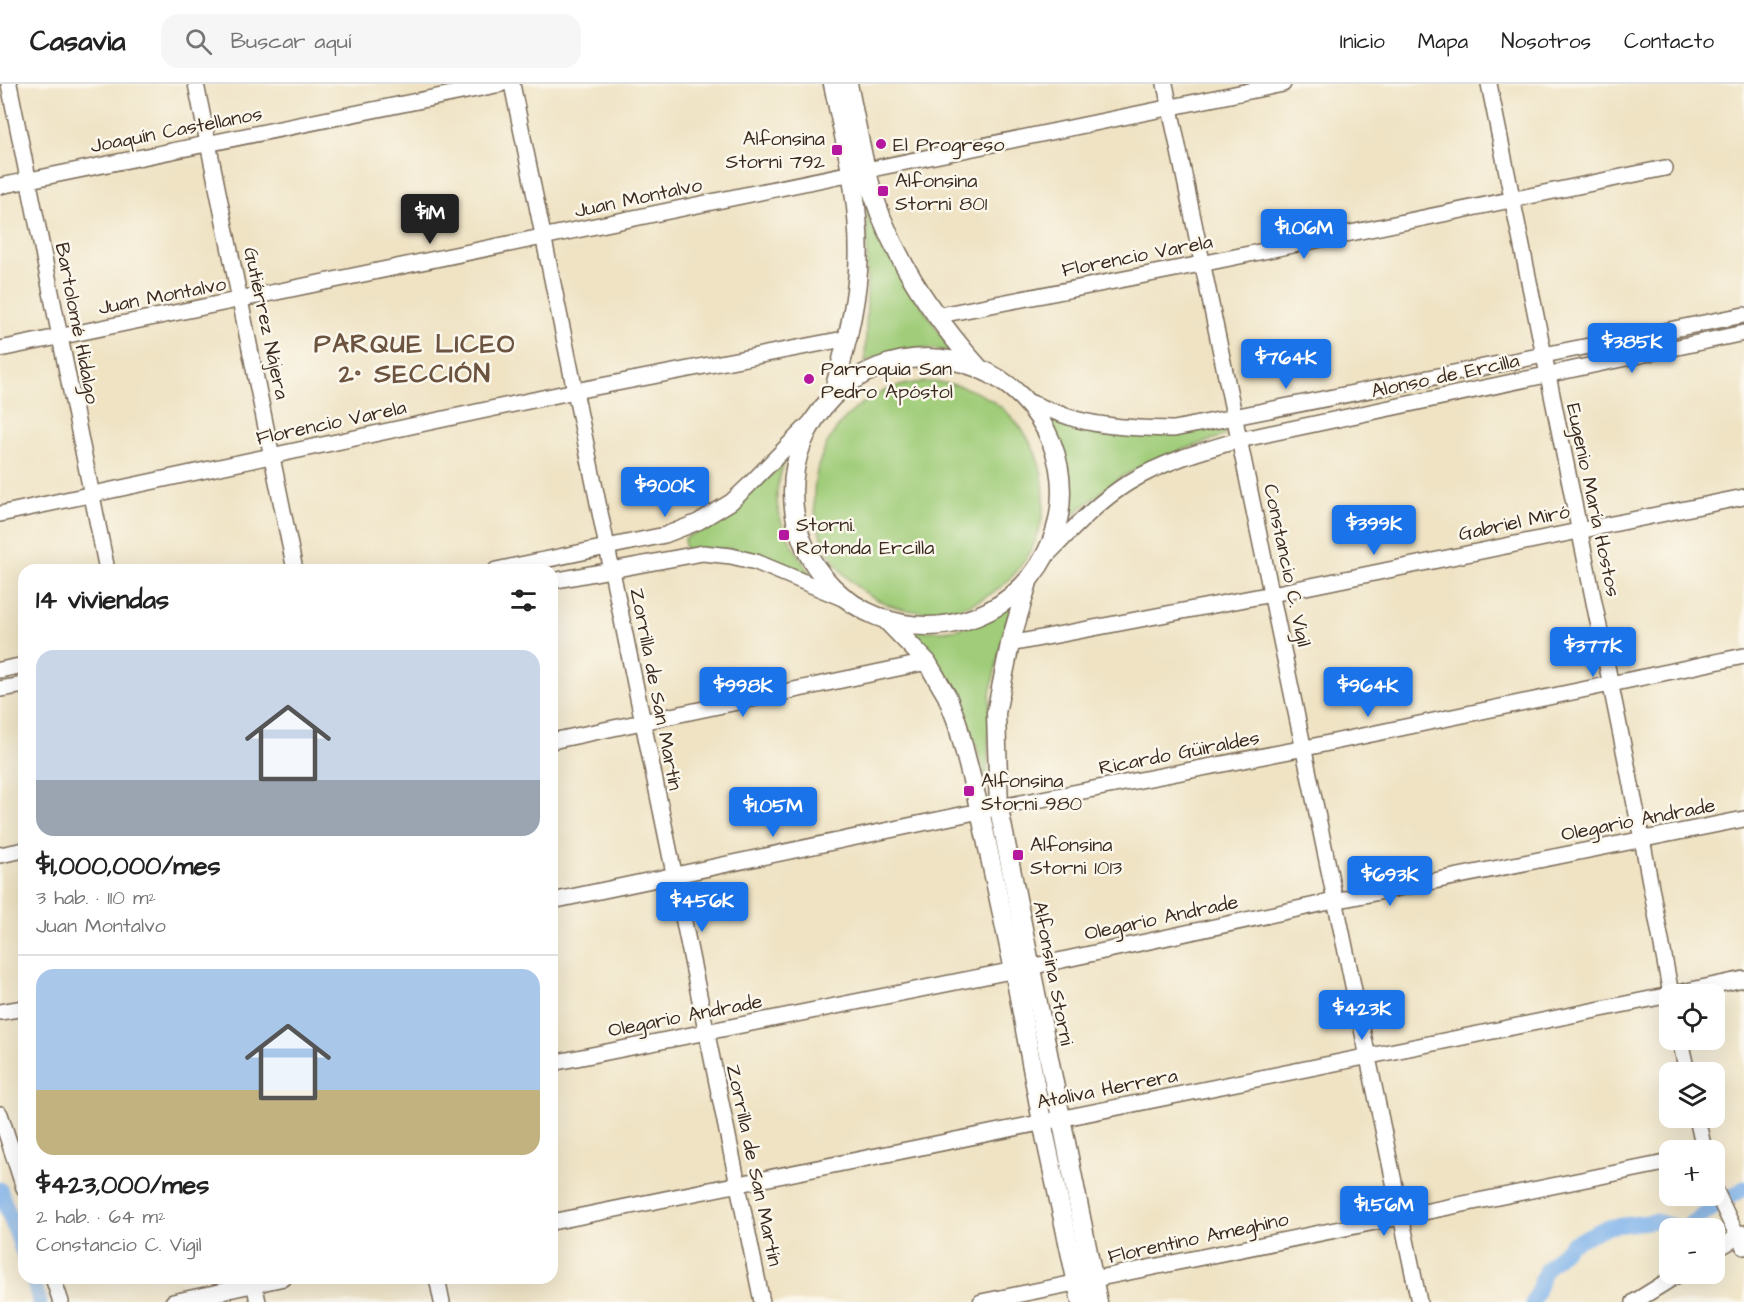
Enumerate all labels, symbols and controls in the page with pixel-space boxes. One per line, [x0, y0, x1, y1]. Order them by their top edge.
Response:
search box [161, 14, 581, 68]
text: Casavia [30, 22, 125, 61]
icon: search [182, 25, 215, 58]
text: Buscar aquí [230, 26, 351, 57]
text: Inicio [1340, 27, 1385, 56]
text: Mapa [1418, 27, 1468, 56]
text: Nosotros [1501, 27, 1591, 56]
text: Contacto [1624, 27, 1714, 56]
street label: Joaquín Castellanos [88, 100, 265, 160]
place label: Alfonsina Storni 792 [726, 125, 826, 176]
place label: El Progreso [893, 131, 1004, 160]
marker: El Progreso [874, 137, 888, 151]
marker: Alfonsina Storni 792 [830, 143, 844, 157]
place label: Alfonsina Storni 801 [895, 167, 988, 218]
street label: Juan Montalvo [572, 171, 705, 225]
marker: Alfonsina Storni 801 [876, 184, 890, 198]
pin: $1M [401, 194, 459, 245]
text: $1M [415, 199, 445, 227]
pin: $1.06M [1255, 209, 1353, 260]
text: $1.06M [1275, 214, 1333, 242]
street label: Florencio Varela [1059, 228, 1215, 284]
street label: Bartolomé Hidalgo [47, 240, 106, 406]
street label: Gutiérrez Nájera [236, 244, 296, 402]
street label: Juan Montalvo [96, 270, 229, 322]
pin: $385K [1590, 323, 1674, 374]
district label: PARQUE LICEO 2° SECCIÓN [314, 326, 516, 392]
text: $385K [1602, 328, 1662, 356]
pin: $764K [1244, 339, 1328, 390]
text: $764K [1255, 344, 1317, 372]
street label: Alonso de Ercilla [1369, 347, 1522, 405]
place label: Parroquia San Pedro Apóstol [821, 355, 953, 406]
marker: Parroquia San Pedro Apóstol [802, 372, 816, 386]
street label: Florencio Varela [253, 393, 409, 453]
street label: Eugenio María Hostos [1558, 401, 1627, 600]
pin: $900K [623, 467, 707, 518]
text: $900K [635, 472, 695, 500]
street label: Constancio C. Vigil [1255, 481, 1318, 649]
street label: Gabriel Miró [1456, 498, 1572, 548]
pin: $399K [1332, 505, 1416, 556]
text: $399K [1346, 510, 1402, 538]
place label: Storni. Rotonda Ercilla [796, 511, 934, 562]
marker: Storni. Rotonda Ercilla [777, 528, 791, 542]
text: 14 viviendas [36, 582, 169, 618]
icon: filters [507, 584, 540, 617]
street label: Zorrilla de San Martín [623, 586, 689, 793]
pin: $377K [1551, 627, 1635, 678]
text: $377K [1564, 632, 1622, 660]
pin: $998K [701, 667, 785, 718]
pin: $964K [1326, 667, 1410, 718]
text: $998K [714, 672, 772, 700]
text: $964K [1338, 672, 1398, 700]
icon: home [234, 689, 342, 797]
street label: Ricardo Güiraldes [1096, 724, 1262, 782]
place label: Alfonsina Storni 980 [981, 767, 1083, 818]
marker: Alfonsina Storni 980 [962, 784, 976, 798]
pin: $1.05M [724, 787, 822, 838]
street label: Olegario Andrade [1559, 791, 1718, 850]
text: $1.05M [743, 792, 803, 820]
place label: Alfonsina Storni 1013 [1030, 831, 1122, 882]
text: $1,000,000/mes [36, 848, 221, 884]
marker: Alfonsina Storni 1013 [1011, 848, 1025, 862]
pin: $693K [1348, 856, 1432, 907]
text: $693K [1361, 861, 1419, 889]
pin: $456K [660, 882, 744, 933]
text: 3 hab. · 110 m² [36, 884, 156, 912]
text: $456K [670, 887, 734, 915]
street label: Olegario Andrade [1082, 888, 1241, 949]
street label: Alfonsina Storni [1025, 899, 1081, 1048]
text: Juan Montalvo [36, 912, 166, 940]
map controls [1659, 984, 1725, 1284]
button: locate [1659, 984, 1725, 1050]
street label: Olegario Andrade [606, 987, 765, 1046]
pin: $423K [1320, 990, 1404, 1041]
text: $423K [1333, 995, 1391, 1023]
icon: home [234, 1008, 342, 1116]
street label: Zorrilla de San Martín [719, 1062, 789, 1269]
street label: Ataliva Herrera [1034, 1062, 1180, 1116]
button: layers [1659, 1062, 1725, 1128]
button: + [1659, 1140, 1725, 1206]
text: $423,000/mes [36, 1167, 209, 1203]
pin: $1.56M [1335, 1186, 1433, 1237]
text: $1.56M [1354, 1191, 1414, 1219]
text: 2 hab. · 64 m² [36, 1203, 166, 1231]
street label: Florentino Ameghino [1105, 1205, 1291, 1272]
button: − [1659, 1218, 1725, 1284]
text: Constancio C. Vigil [36, 1231, 202, 1259]

